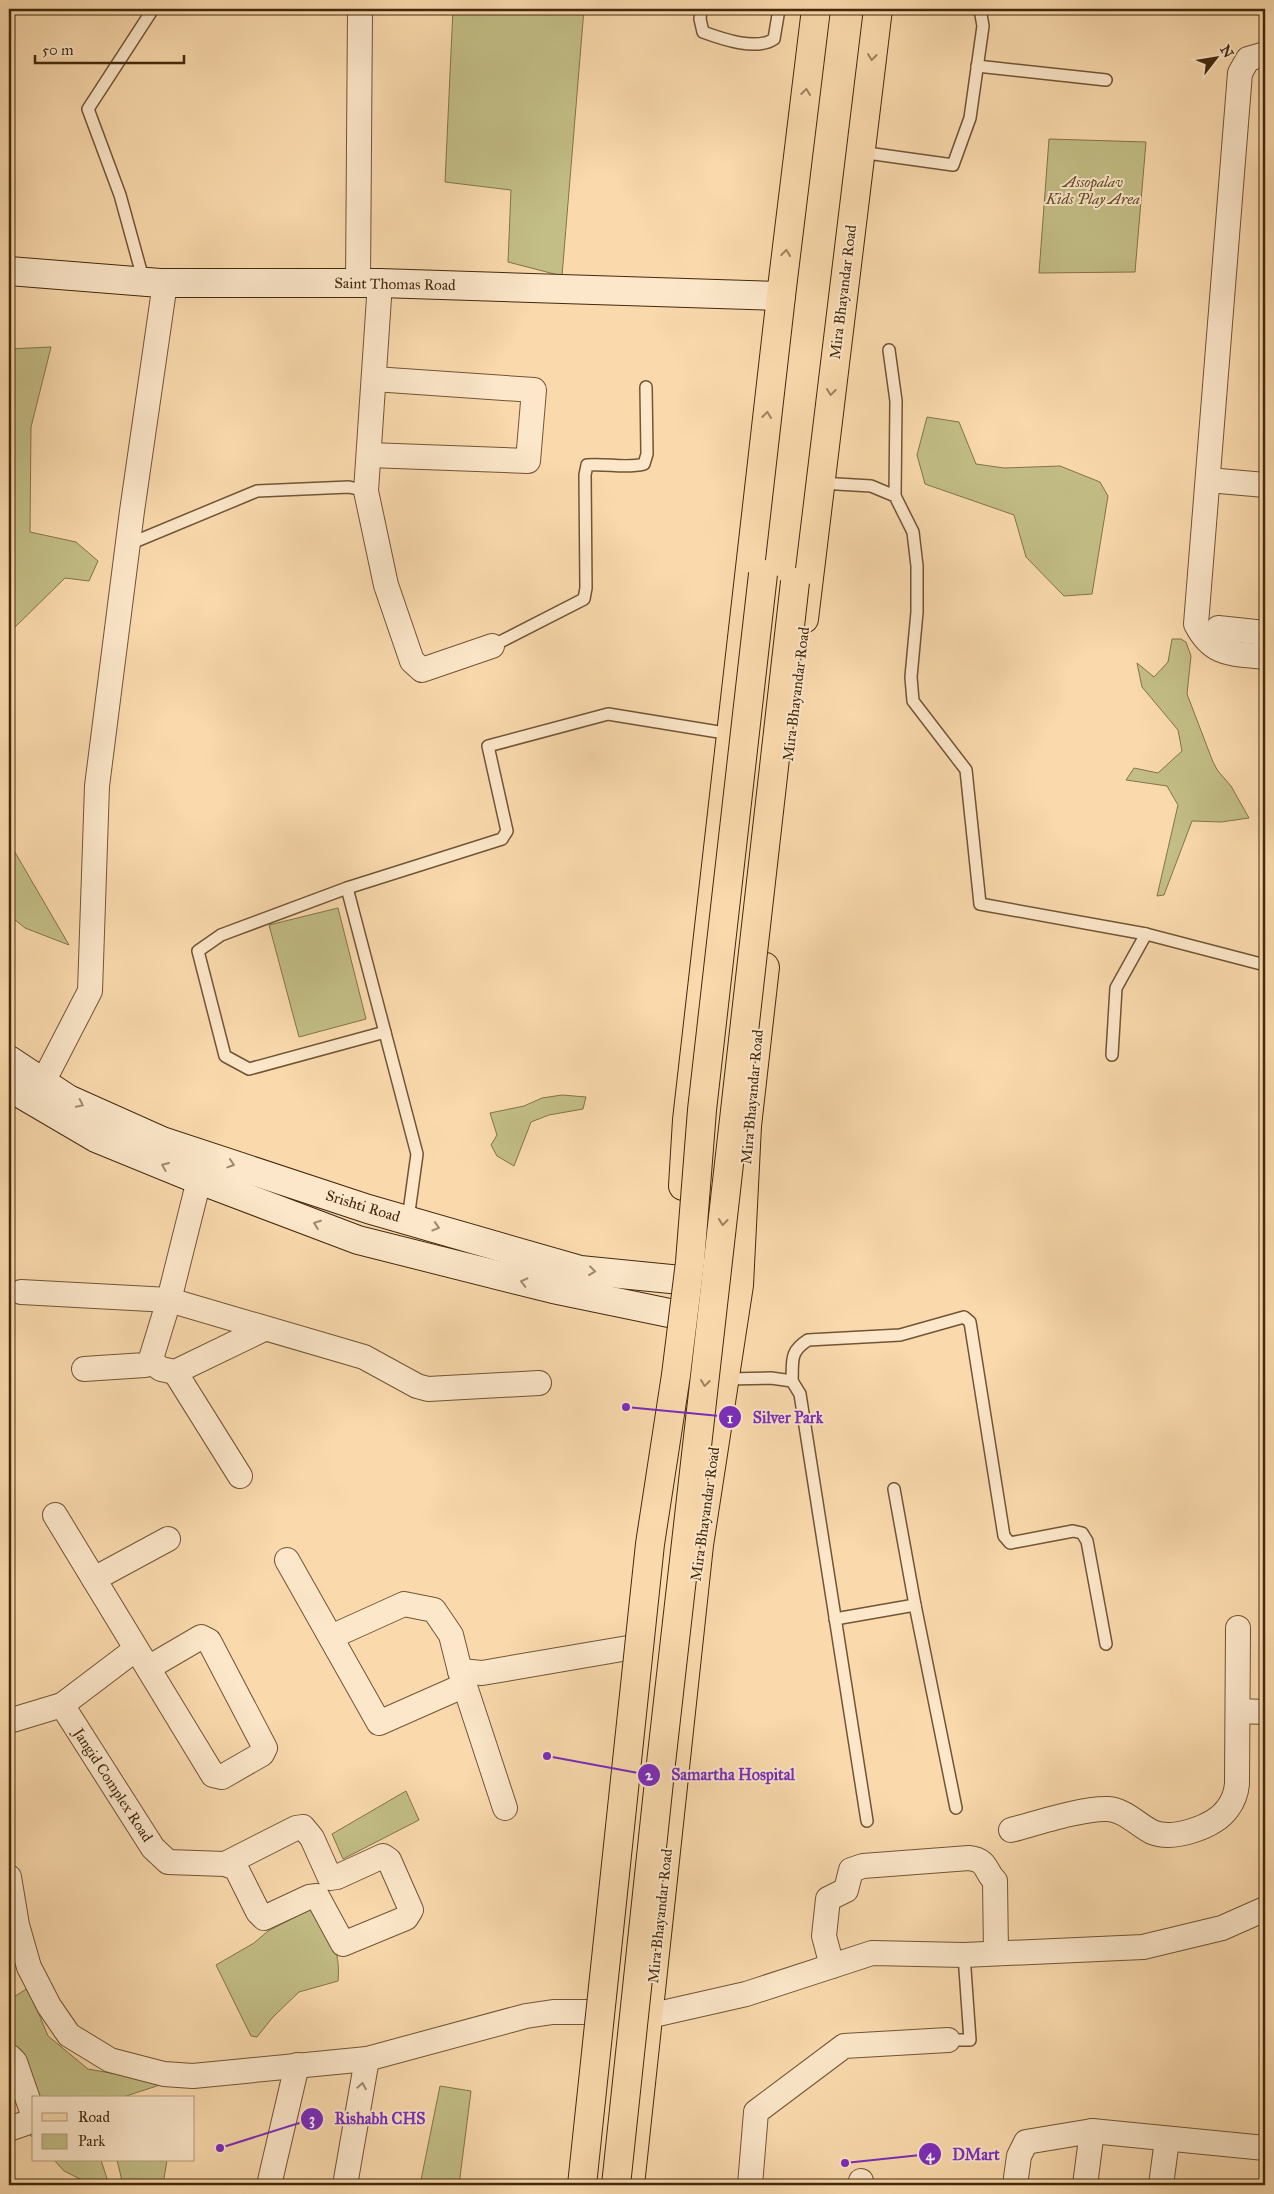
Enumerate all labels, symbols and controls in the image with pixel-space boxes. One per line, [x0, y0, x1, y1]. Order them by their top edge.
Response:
scale bar [35, 32, 184, 64]
north arrow [1192, 32, 1242, 82]
text: 50 m [42, 41, 74, 59]
text: N [1216, 42, 1237, 61]
one-way arrow [867, 53, 878, 61]
one-way arrow [800, 88, 811, 96]
park label: Assopalav Kids Play Area [1045, 173, 1140, 208]
street label: Mira Bhayandar Road [826, 223, 860, 360]
one-way arrow [780, 249, 791, 257]
street label: Saint Thomas Road [334, 274, 456, 294]
one-way arrow [826, 388, 837, 396]
one-way arrow [761, 410, 772, 418]
street label: Mira Bhayandar Road [779, 625, 813, 762]
street label: Mira Bhayandar Road [737, 1028, 767, 1165]
one-way arrow [75, 1098, 84, 1109]
one-way arrow [226, 1158, 234, 1168]
one-way arrow [161, 1162, 170, 1173]
street label: Srishti Road [324, 1186, 403, 1226]
one-way arrow [718, 1218, 729, 1226]
one-way arrow [313, 1220, 322, 1231]
one-way arrow [431, 1222, 440, 1232]
one-way arrow [589, 1265, 597, 1276]
one-way arrow [519, 1277, 528, 1288]
one-way arrow [700, 1380, 711, 1388]
callout: Silver Park [718, 1402, 833, 1433]
text: Silver Park [753, 1408, 824, 1427]
text: 1 [727, 1409, 733, 1427]
street label: Mira Bhayandar Road [687, 1445, 723, 1582]
street label: Jangid Complex Road [68, 1723, 157, 1846]
callout: Samartha Hospital [636, 1759, 805, 1790]
text: Samartha Hospital [671, 1765, 796, 1785]
text: 2 [645, 1766, 653, 1784]
street label: Mira Bhayandar Road [644, 1847, 676, 1984]
one-way arrow [357, 2081, 367, 2090]
legend [32, 2096, 195, 2162]
callout: Rishabh CHS [300, 2103, 436, 2134]
text: Road [78, 2108, 110, 2126]
text: Rishabh CHS [334, 2109, 426, 2128]
text: 3 [309, 2110, 315, 2129]
text: Park [78, 2132, 105, 2150]
callout: DMart [918, 2139, 1010, 2170]
text: DMart [952, 2145, 1000, 2164]
text: 4 [926, 2146, 935, 2165]

